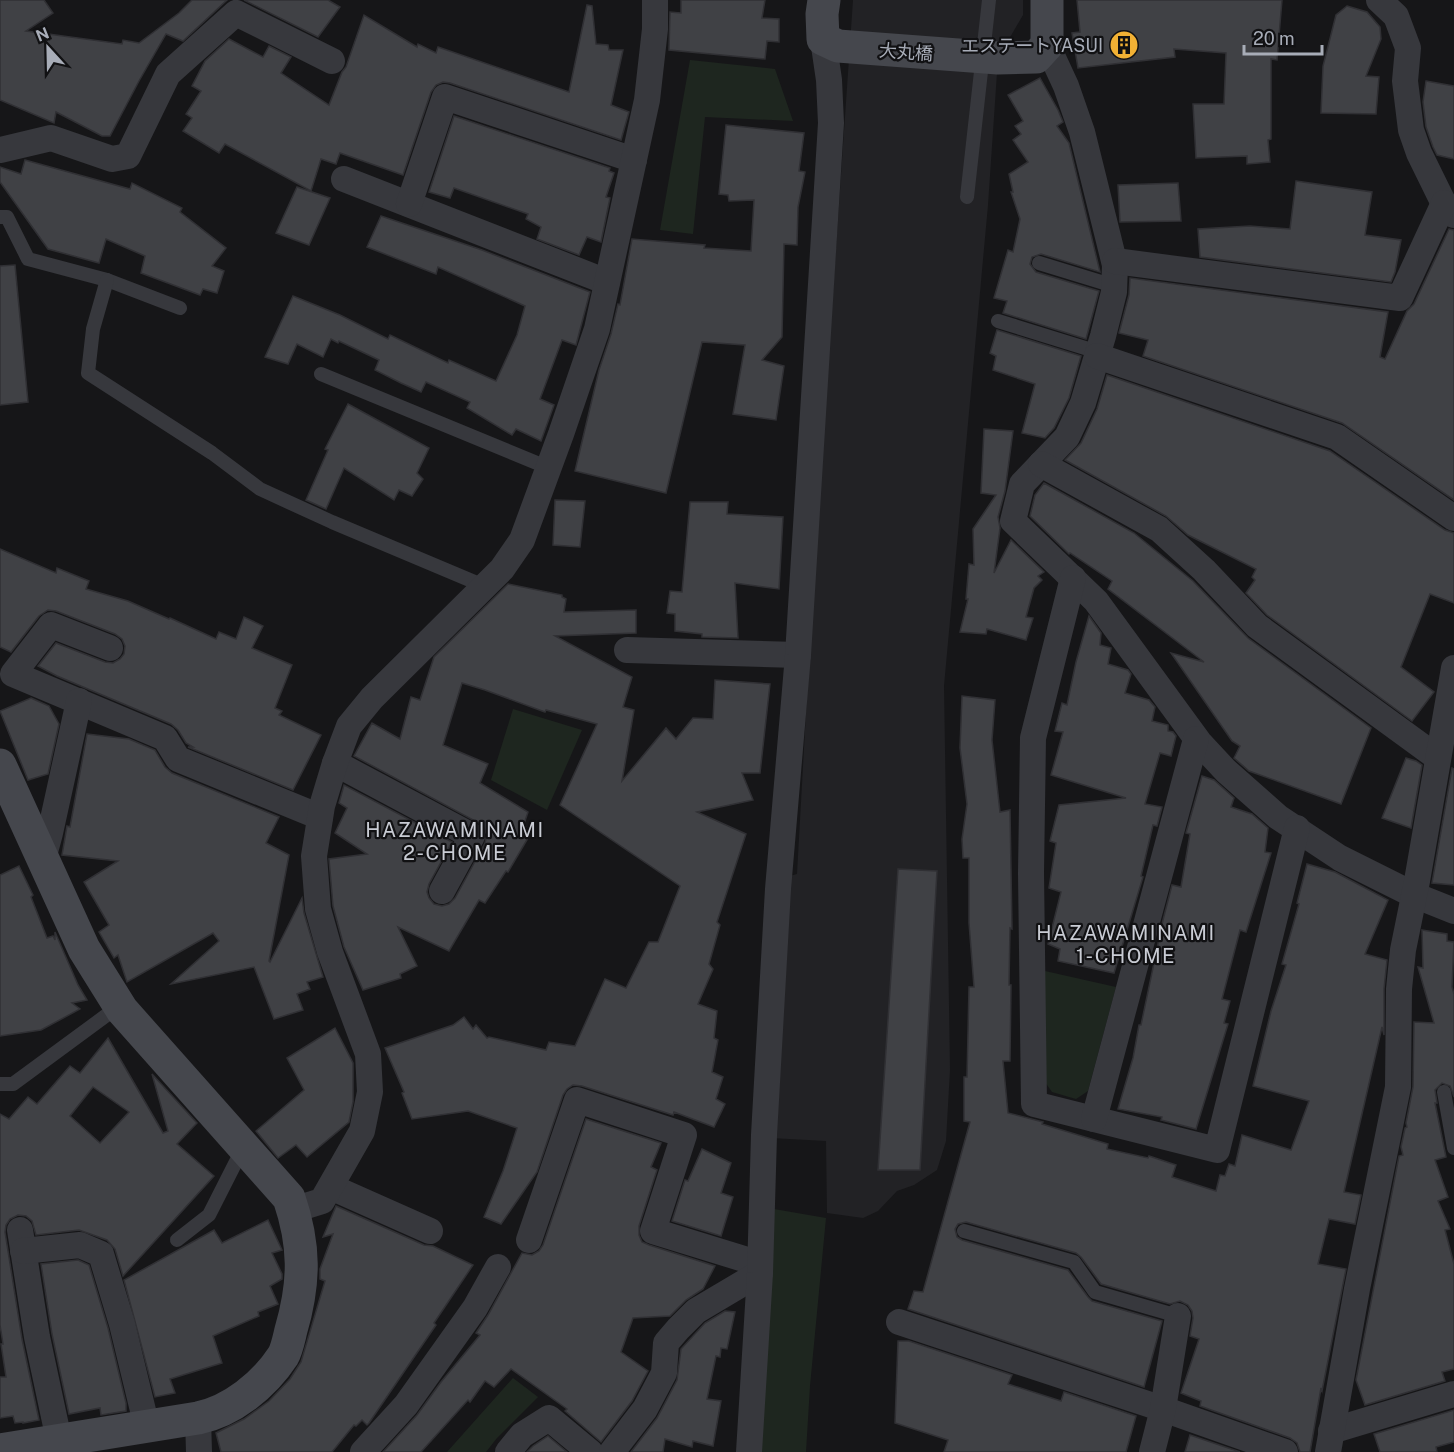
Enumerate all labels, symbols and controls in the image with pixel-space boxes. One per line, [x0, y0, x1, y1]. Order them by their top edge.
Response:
north arrow [18, 18, 78, 78]
scale bar [1244, 18, 1322, 56]
text: N [33, 23, 52, 46]
text: 20 m [1253, 28, 1295, 49]
building icon: エステートYASUI [1108, 29, 1140, 61]
place label: エステートYASUI [961, 35, 1103, 56]
street label: 大丸橋 [878, 40, 934, 64]
district label: HAZAWAMINAMI 2-CHOME [365, 818, 545, 865]
district label: HAZAWAMINAMI 1-CHOME [1036, 921, 1216, 968]

